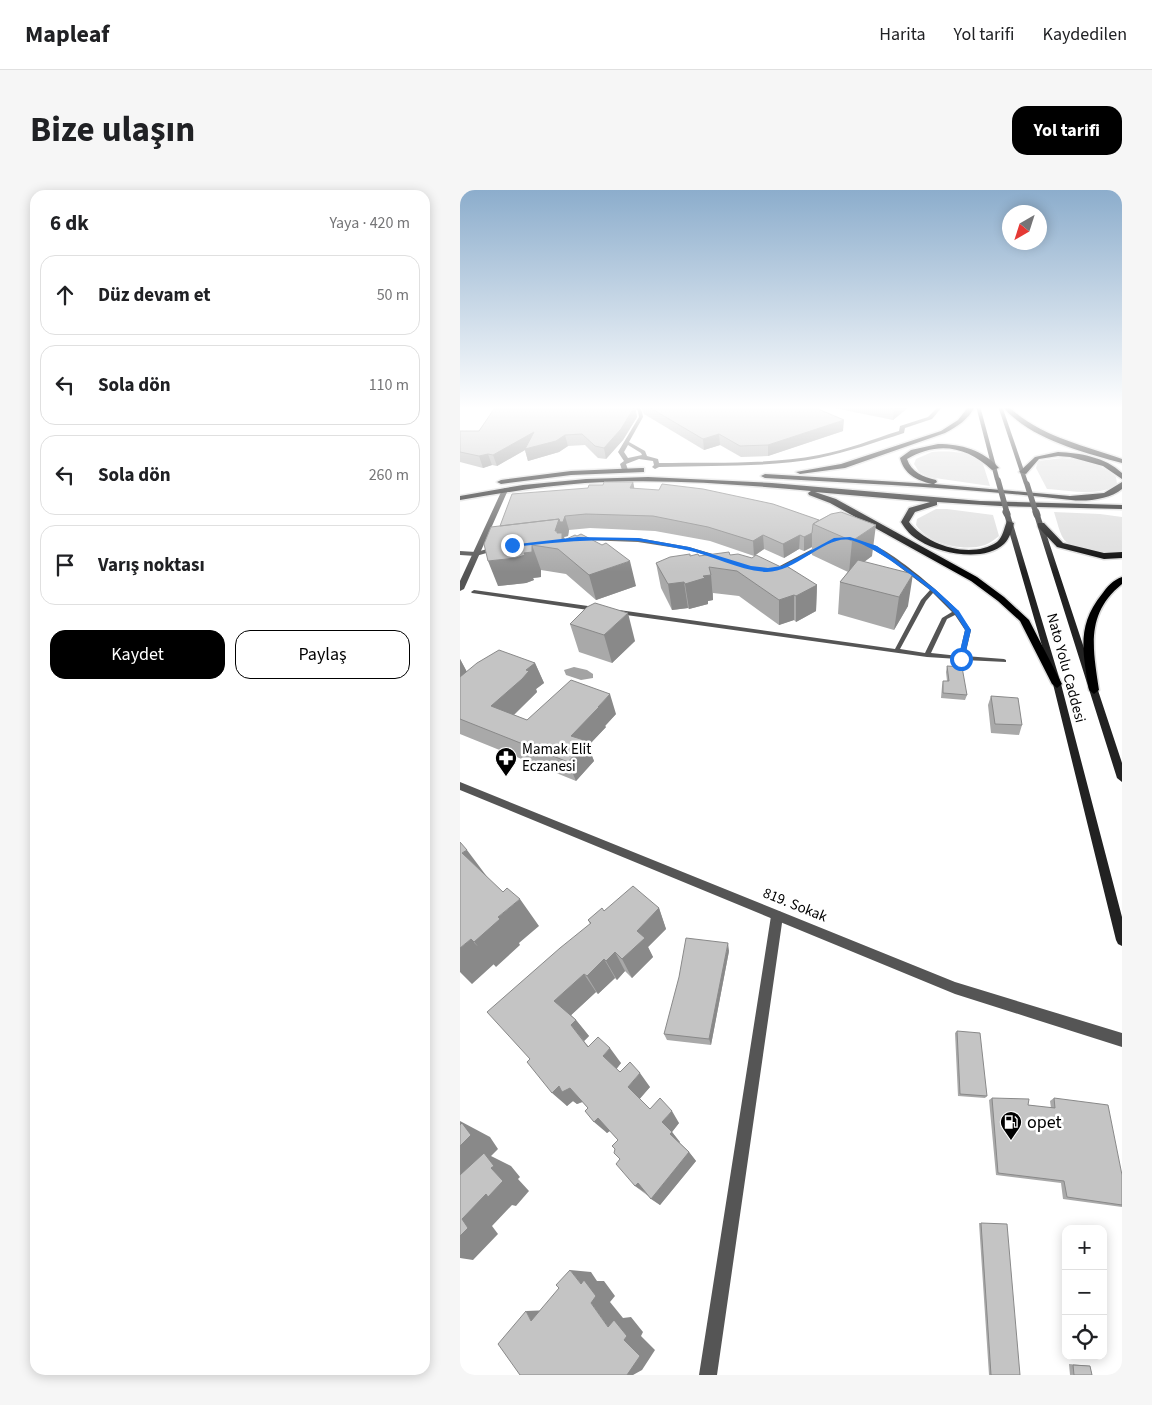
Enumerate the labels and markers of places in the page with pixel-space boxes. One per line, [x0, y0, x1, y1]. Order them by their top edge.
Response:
place label: Mamak Elit Eczanesi [522, 739, 591, 777]
pharmacy icon: Mamak Elit Eczanesi [494, 746, 518, 777]
fuel station icon: opet [999, 1110, 1023, 1141]
place label: opet [1027, 1110, 1062, 1135]

